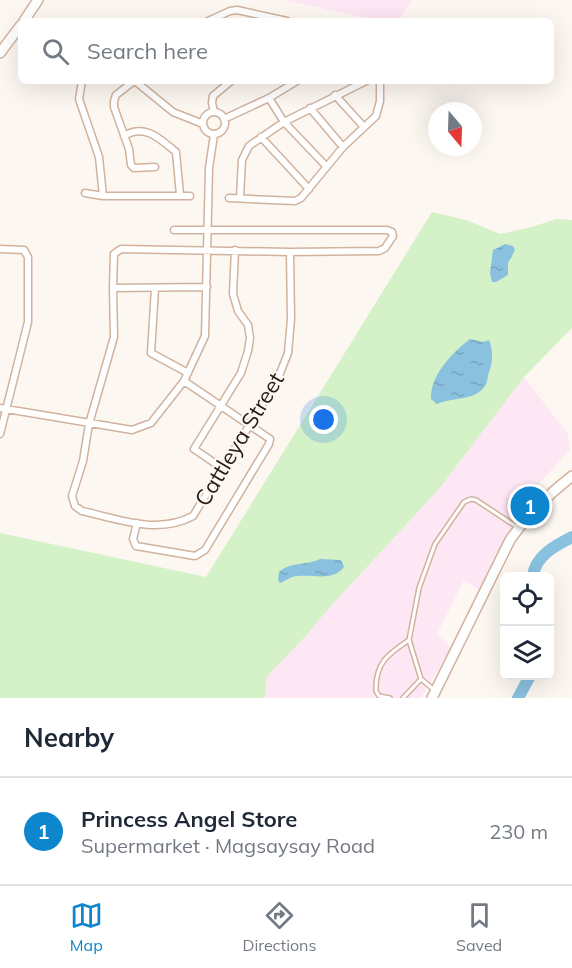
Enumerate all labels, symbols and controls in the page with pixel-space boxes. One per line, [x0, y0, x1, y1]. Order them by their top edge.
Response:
search box [18, 18, 554, 84]
icon: search [39, 35, 72, 68]
text: Search here [87, 37, 208, 65]
north arrow [428, 102, 482, 156]
street label: Cattleya Street [188, 367, 290, 511]
your location [309, 405, 338, 434]
pin: 1 [510, 484, 550, 528]
map controls [500, 572, 554, 680]
button: locate [500, 572, 554, 626]
button: layers [500, 626, 554, 680]
text: Nearby [24, 721, 114, 754]
text: Princess Angel Store [81, 805, 297, 833]
text: 1 [38, 819, 50, 844]
text: 230 m [489, 819, 548, 844]
text: Supermarket · Magsaysay Road [81, 833, 375, 858]
tab: Map [70, 899, 103, 955]
tab: Directions [242, 899, 316, 955]
tab: Saved [456, 899, 502, 955]

